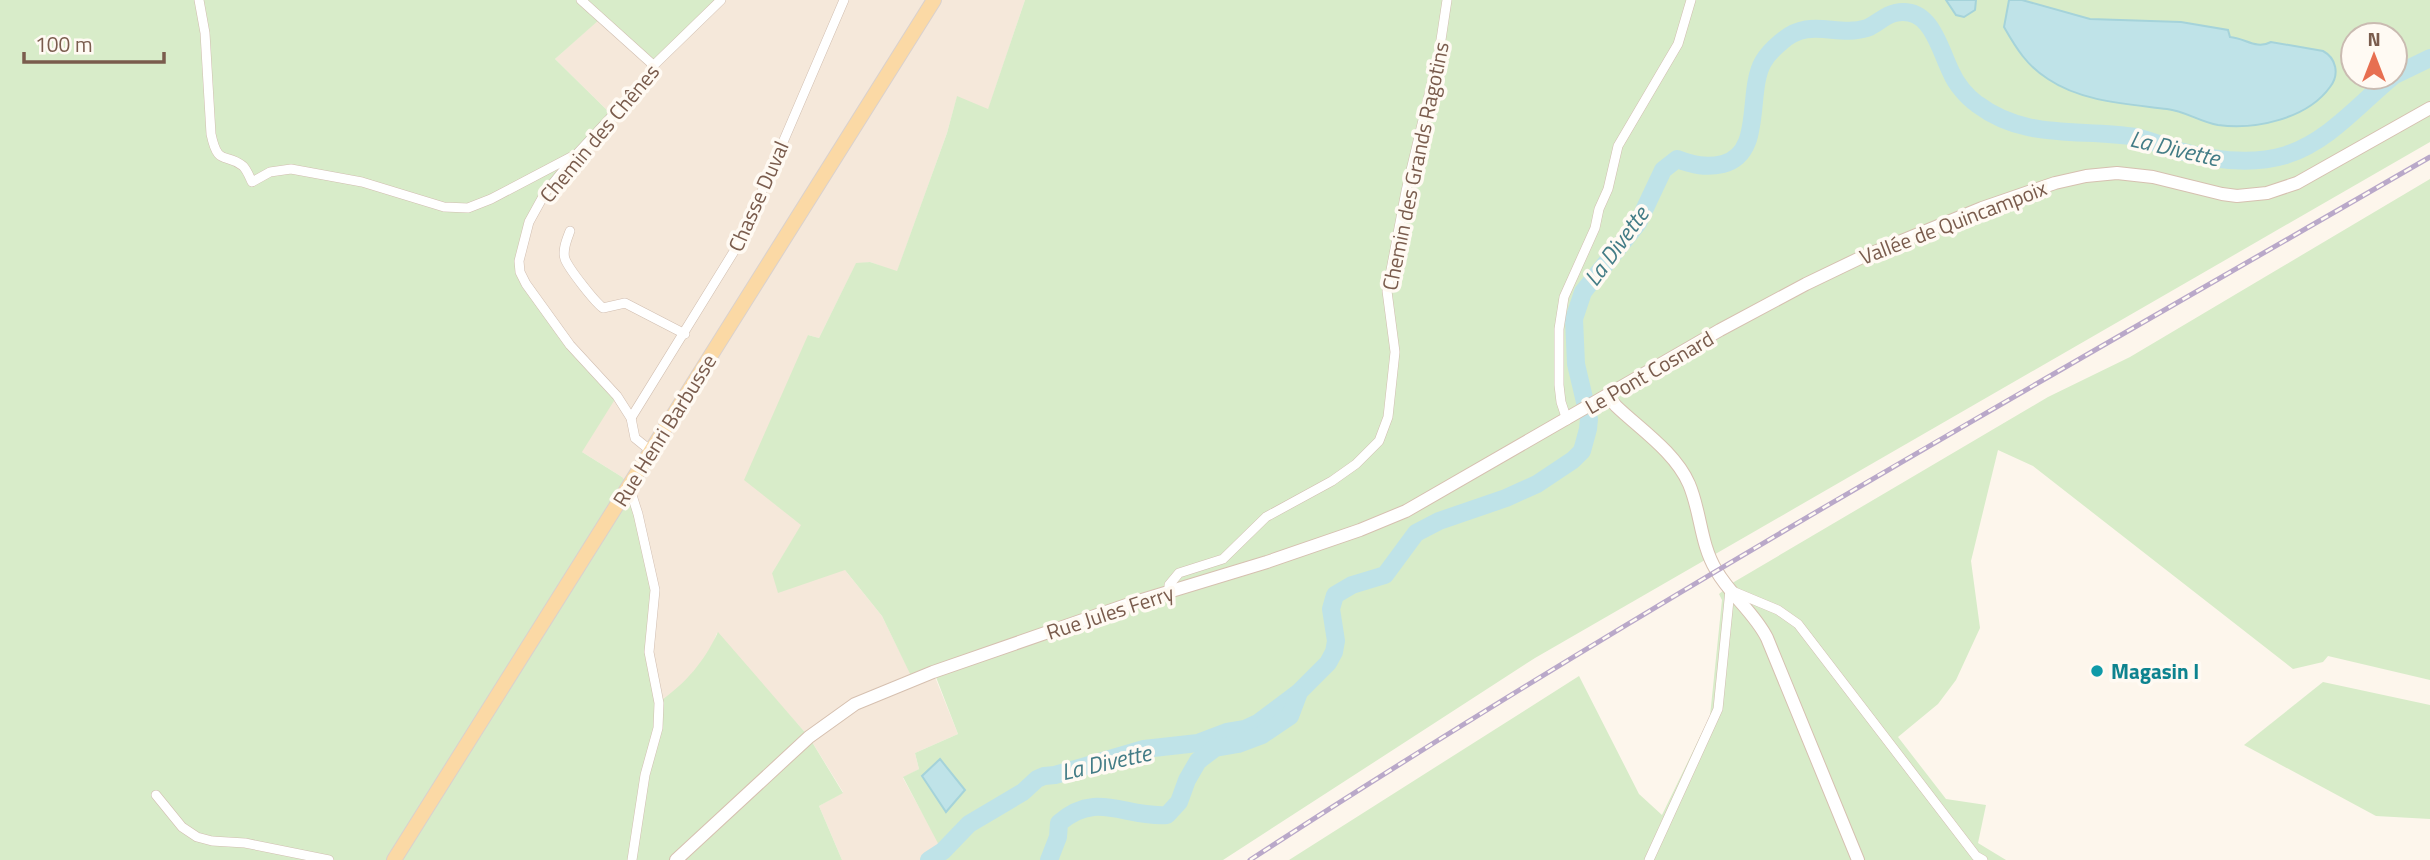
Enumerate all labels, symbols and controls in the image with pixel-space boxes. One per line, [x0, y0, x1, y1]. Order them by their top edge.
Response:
scale bar [24, 21, 164, 65]
north arrow [2339, 21, 2409, 91]
text: N [2367, 24, 2381, 53]
text: 100 m [35, 28, 92, 60]
street label: Chemin des Grands Ragotins [1373, 39, 1457, 293]
street label: Chemin des Chênes [531, 57, 667, 209]
water label: La Divette [2127, 121, 2225, 176]
street label: Chasse Duval [719, 136, 797, 256]
street label: Vallée de Quincampoix [1855, 171, 2052, 272]
water label: La Divette [1575, 198, 1658, 293]
street label: Le Pont Cosnard [1579, 322, 1719, 422]
street label: Rue Henri Barbusse [604, 347, 724, 513]
street label: Rue Jules Ferry [1042, 576, 1178, 648]
place label: Magasin I [2111, 655, 2199, 687]
marker: Magasin I [2089, 663, 2105, 679]
water label: La Divette [1058, 734, 1156, 789]

